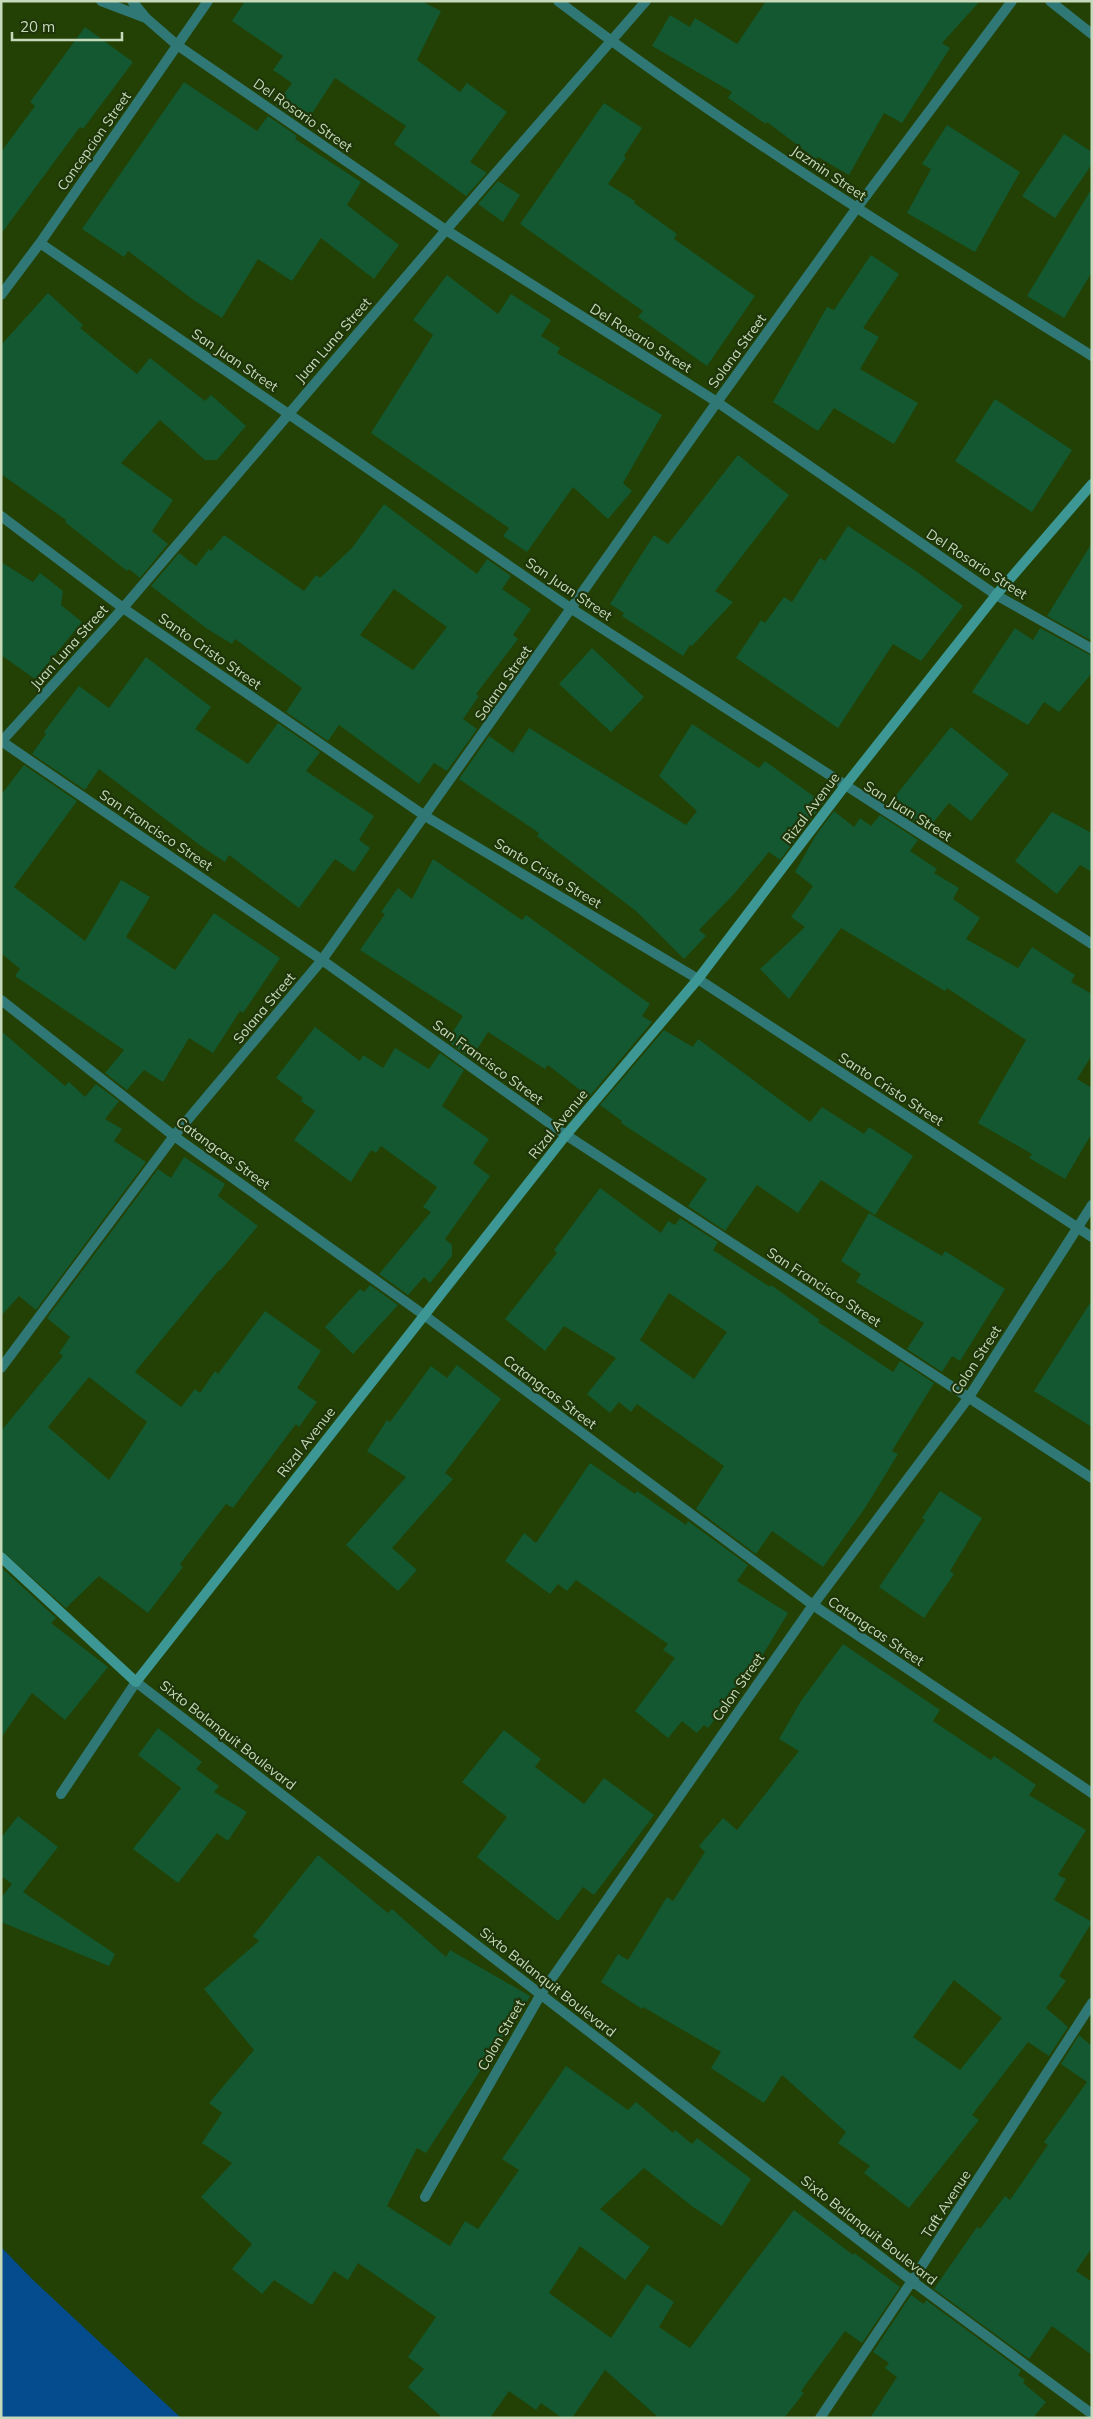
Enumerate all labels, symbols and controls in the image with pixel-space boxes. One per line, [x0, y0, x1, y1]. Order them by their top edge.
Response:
scale bar [12, 10, 122, 42]
text: 20 m [20, 17, 55, 36]
street label: Del Rosario Street [250, 74, 356, 156]
street label: Concepcion Street [53, 88, 135, 194]
street label: Jazmin Street [788, 141, 870, 205]
street label: Juan Luna Street [291, 293, 375, 386]
street label: Del Rosario Street [587, 299, 695, 377]
street label: Solana Street [704, 310, 770, 392]
street label: San Juan Street [188, 324, 282, 396]
street label: Del Rosario Street [923, 525, 1031, 603]
street label: San Juan Street [522, 553, 616, 625]
street label: Juan Luna Street [26, 601, 112, 693]
street label: Santo Cristo Street [155, 609, 265, 693]
street label: Solana Street [471, 642, 536, 724]
street label: Rizal Avenue [778, 769, 844, 847]
street label: San Juan Street [861, 777, 956, 845]
street label: San Francisco Street [96, 785, 216, 875]
street label: Santo Cristo Street [491, 834, 605, 912]
street label: Solana Street [229, 969, 299, 1047]
street label: San Francisco Street [429, 1016, 547, 1108]
street label: Santo Cristo Street [835, 1048, 947, 1130]
street label: Rizal Avenue [524, 1086, 592, 1162]
street label: Catangcas Street [172, 1113, 274, 1193]
street label: San Francisco Street [763, 1243, 885, 1331]
street label: Colon Street [947, 1322, 1005, 1398]
street label: Catangcas Street [500, 1351, 600, 1433]
street label: Rizal Avenue [273, 1403, 339, 1481]
street label: Catangcas Street [824, 1592, 928, 1670]
street label: Colon Street [708, 1649, 768, 1725]
street label: Sixto Balanquit Boulevard [156, 1676, 300, 1794]
street label: Sixto Balanquit Boulevard [476, 1923, 620, 2041]
street label: Colon Street [473, 1996, 529, 2074]
street label: Taft Avenue [917, 2167, 975, 2241]
street label: Sixto Balanquit Boulevard [797, 2171, 941, 2289]

